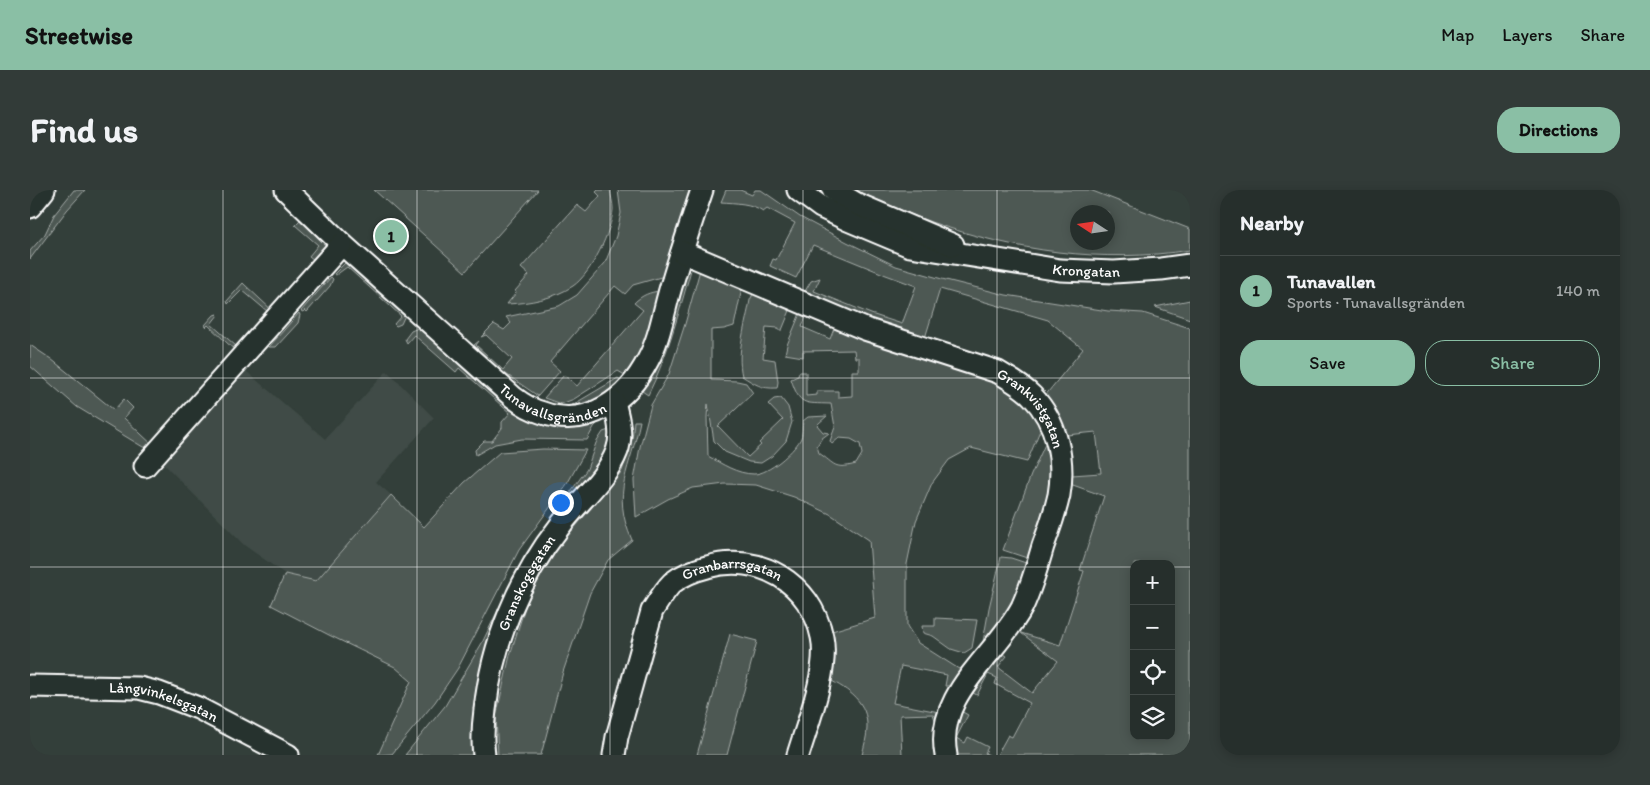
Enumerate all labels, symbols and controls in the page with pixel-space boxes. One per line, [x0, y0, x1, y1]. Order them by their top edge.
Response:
text: Streetwise [25, 21, 133, 50]
text: Map [1441, 24, 1474, 46]
text: Layers [1502, 24, 1552, 46]
text: Share [1580, 24, 1625, 46]
button: Directions [1497, 107, 1620, 153]
text: Find us [30, 109, 138, 151]
north arrow [1070, 205, 1115, 250]
text: Nearby [1240, 210, 1304, 235]
pin: 1 [375, 217, 407, 255]
street label: Krongatan [1051, 260, 1121, 281]
text: Tunavallen [1287, 270, 1375, 293]
text: 1 [1252, 281, 1260, 300]
text: 140 m [1556, 281, 1600, 300]
text: Sports · Tunavallsgränden [1287, 293, 1465, 312]
button: Save [1240, 340, 1415, 386]
button: Share [1425, 340, 1600, 386]
street label: Grankvistgatan [994, 364, 1067, 451]
street label: Tunavallsgränden [495, 380, 610, 426]
your location [548, 490, 574, 516]
street label: Granskogsgatan [494, 531, 560, 633]
text: Granbarrsgatan [679, 554, 786, 585]
map controls [1130, 560, 1175, 740]
button: + [1130, 560, 1175, 605]
street label: Granbarrsgatan [680, 572, 784, 590]
button: − [1130, 605, 1175, 650]
button: locate [1130, 650, 1175, 695]
street label: Långvinkelsgatan [109, 678, 222, 726]
button: layers [1130, 695, 1175, 740]

